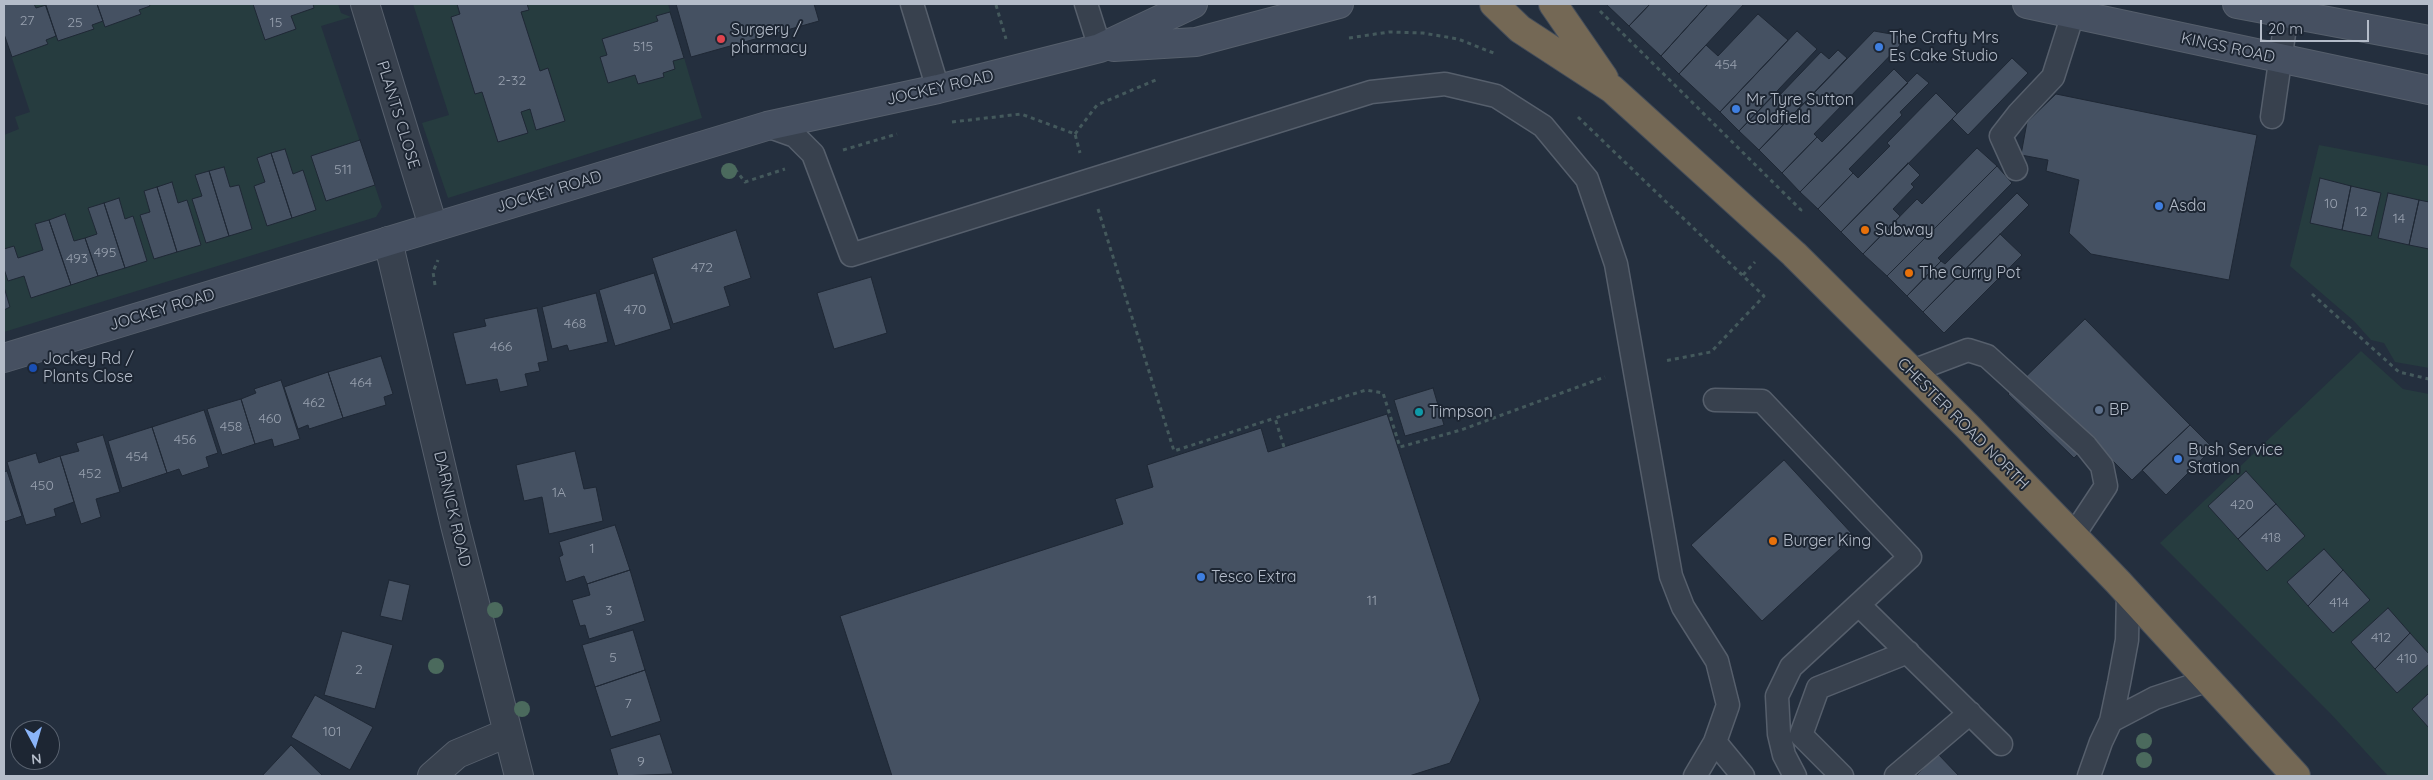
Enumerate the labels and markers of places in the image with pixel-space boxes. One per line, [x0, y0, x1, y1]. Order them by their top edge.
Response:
place label: Surgery / pharmacy [731, 20, 807, 58]
place label: The Crafty Mrs Es Cake Studio [1889, 28, 1999, 66]
marker: Surgery / pharmacy [715, 33, 727, 45]
marker: The Crafty Mrs Es Cake Studio [1873, 41, 1885, 53]
place label: Mr Tyre Sutton Coldfield [1746, 90, 1854, 128]
marker: Mr Tyre Sutton Coldfield [1730, 103, 1742, 115]
place label: Asda [2169, 196, 2206, 216]
marker: Asda [2153, 200, 2165, 212]
place label: Subway [1875, 220, 1934, 240]
marker: Subway [1859, 224, 1871, 236]
place label: The Curry Pot [1919, 263, 2021, 283]
marker: The Curry Pot [1903, 267, 1915, 279]
place label: Jockey Rd / Plants Close [43, 349, 134, 387]
marker: Jockey Rd / Plants Close [27, 362, 39, 374]
place label: BP [2109, 400, 2129, 420]
place label: Timpson [1429, 402, 1493, 422]
marker: BP [2093, 404, 2105, 416]
marker: Timpson [1413, 406, 1425, 418]
place label: Bush Service Station [2188, 440, 2283, 478]
marker: Bush Service Station [2172, 453, 2184, 465]
place label: Burger King [1783, 531, 1871, 551]
marker: Burger King [1767, 535, 1779, 547]
place label: Tesco Extra [1211, 567, 1296, 587]
marker: Tesco Extra [1195, 571, 1207, 583]

